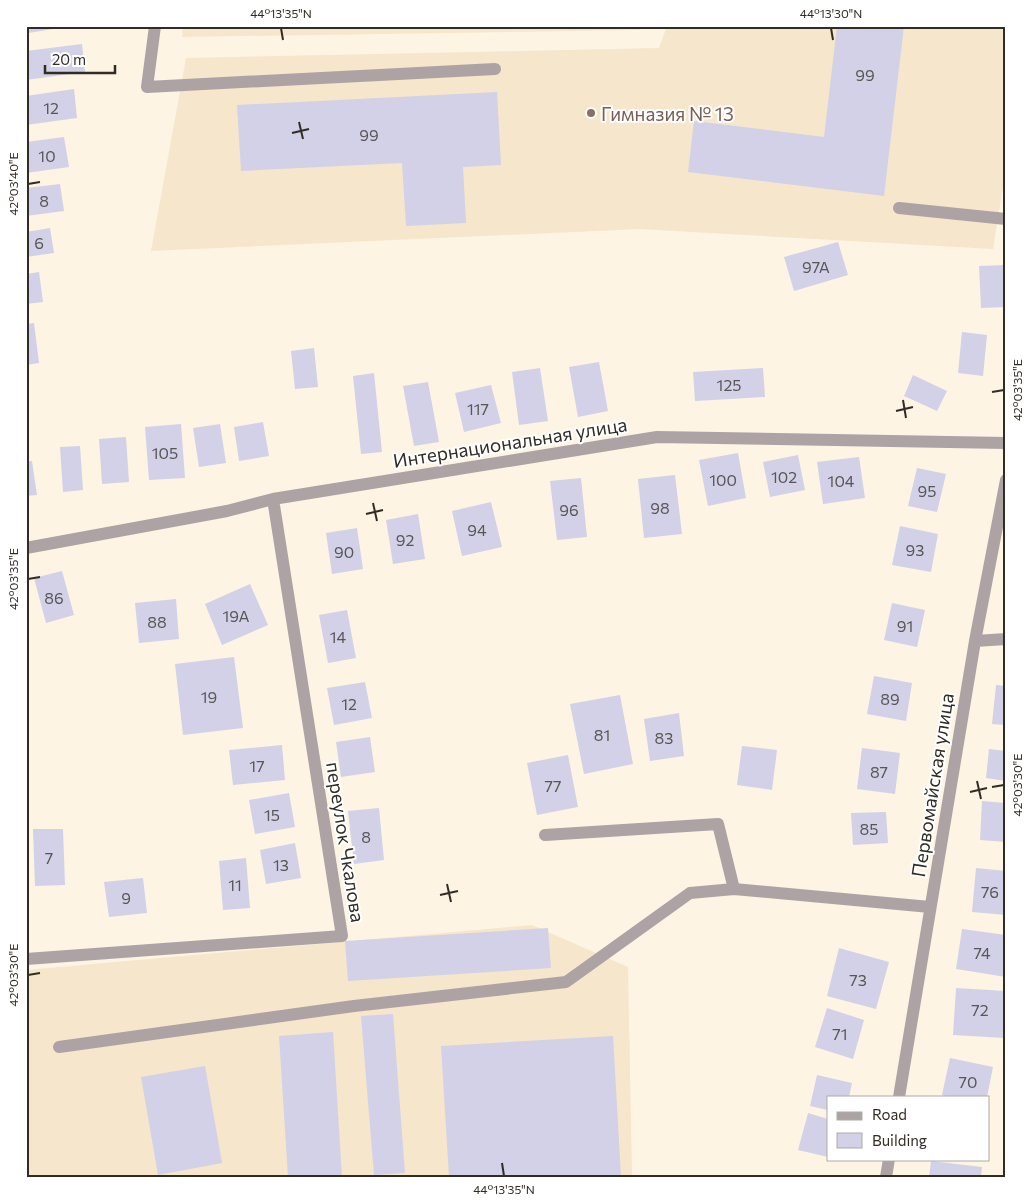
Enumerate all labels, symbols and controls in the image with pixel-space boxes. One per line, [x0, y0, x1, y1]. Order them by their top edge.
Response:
text: 44°13'35"N [250, 6, 312, 20]
text: 44°13'30"N [800, 6, 862, 20]
scale bar [45, 42, 115, 74]
text: 20 m [52, 50, 86, 68]
house number: 99 [855, 65, 875, 84]
house number: 12 [43, 98, 59, 117]
place label: Гимназия № 13 [601, 102, 734, 125]
marker: Гимназия № 13 [585, 107, 597, 119]
house number: 99 [359, 125, 379, 144]
house number: 10 [38, 146, 56, 165]
text: 42°03'40"E [6, 152, 20, 216]
house number: 8 [39, 191, 49, 210]
house number: 6 [34, 233, 44, 252]
house number: 97А [802, 257, 830, 276]
text: 42°03'35"E [1010, 359, 1024, 421]
house number: 125 [717, 375, 741, 394]
house number: 117 [467, 399, 489, 418]
street label: Интернациональная улица [391, 412, 629, 472]
house number: 105 [152, 443, 178, 462]
house number: 102 [771, 467, 797, 486]
house number: 100 [709, 470, 737, 489]
house number: 104 [828, 471, 855, 490]
house number: 95 [918, 481, 936, 500]
house number: 98 [650, 498, 670, 517]
house number: 96 [559, 500, 579, 519]
house number: 94 [467, 520, 487, 539]
house number: 92 [396, 530, 414, 549]
house number: 93 [906, 540, 924, 559]
house number: 90 [334, 542, 354, 561]
text: 42°03'35"E [6, 548, 20, 610]
house number: 86 [44, 588, 64, 607]
house number: 19А [222, 606, 250, 625]
house number: 88 [147, 612, 167, 631]
house number: 91 [897, 616, 913, 635]
house number: 14 [330, 627, 347, 646]
house number: 19 [201, 687, 217, 706]
house number: 89 [880, 689, 900, 708]
street label: Первомайская улица [906, 691, 958, 879]
house number: 12 [341, 694, 357, 713]
house number: 81 [594, 725, 610, 744]
house number: 83 [655, 728, 673, 747]
text: 42°03'30"E [1010, 754, 1024, 816]
house number: 17 [249, 756, 265, 775]
street label: переулок Чкалова [322, 760, 370, 924]
house number: 87 [870, 762, 888, 781]
house number: 77 [545, 776, 561, 795]
house number: 15 [264, 805, 280, 824]
house number: 85 [860, 819, 878, 838]
house number: 8 [361, 827, 371, 846]
house number: 7 [45, 848, 53, 867]
house number: 13 [273, 855, 289, 874]
house number: 11 [228, 875, 242, 894]
house number: 76 [981, 882, 999, 901]
house number: 9 [121, 888, 131, 907]
house number: 74 [973, 943, 991, 962]
text: 42°03'30"E [6, 944, 20, 1006]
house number: 73 [849, 970, 867, 989]
house number: 72 [971, 1000, 989, 1019]
house number: 71 [832, 1024, 848, 1043]
house number: 70 [959, 1072, 977, 1091]
legend [827, 1096, 990, 1160]
text: Road [872, 1105, 907, 1123]
text: Building [872, 1131, 927, 1149]
text: 44°13'35"N [473, 1182, 535, 1196]

